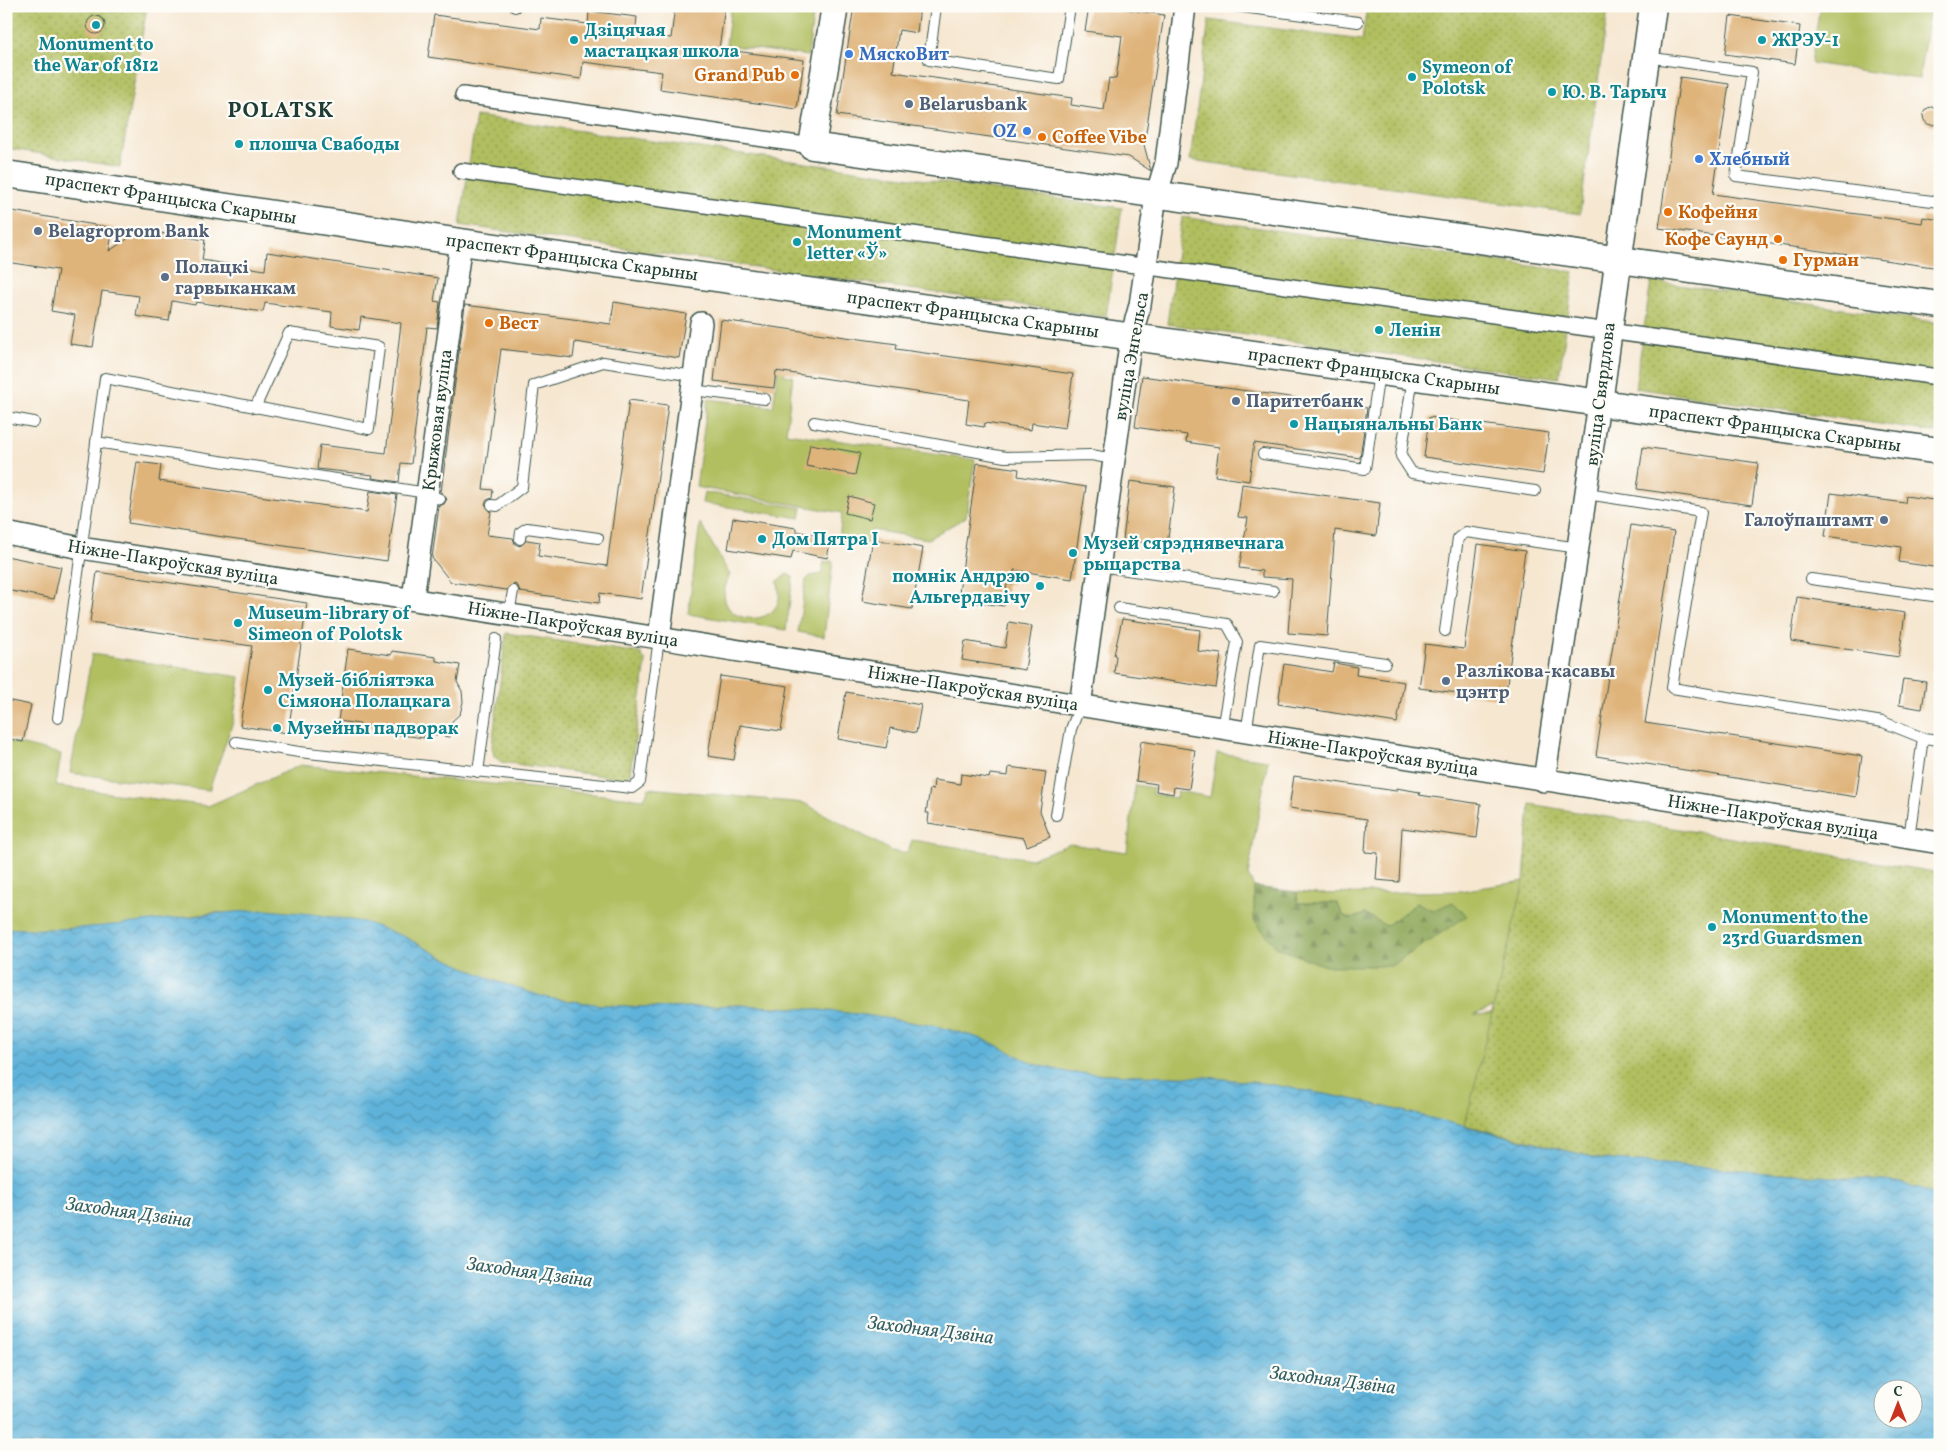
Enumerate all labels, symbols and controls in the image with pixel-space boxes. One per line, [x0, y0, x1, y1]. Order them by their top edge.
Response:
marker: Monument to the War of 1812 [90, 19, 102, 31]
place label: Дзіцячая мастацкая школа [584, 19, 739, 65]
place label: ЖРЭУ-1 [1772, 29, 1839, 54]
place label: Monument to the War of 1812 [33, 33, 159, 79]
marker: Дзіцячая мастацкая школа [568, 34, 580, 46]
marker: ЖРЭУ-1 [1756, 34, 1768, 46]
place label: МяскоВит [859, 43, 949, 68]
marker: МяскоВит [843, 48, 855, 60]
place label: Symeon of Polotsk [1422, 56, 1513, 102]
place label: Grand Pub [694, 64, 785, 89]
marker: Grand Pub [789, 69, 801, 81]
marker: Symeon of Polotsk [1406, 71, 1418, 83]
place label: Ю. В. Тарыч [1562, 81, 1667, 106]
marker: Ю. В. Тарыч [1546, 86, 1558, 98]
place label: Belarusbank [919, 93, 1028, 118]
district label: POLATSK [227, 96, 335, 127]
marker: Belarusbank [903, 98, 915, 110]
place label: OZ [993, 120, 1017, 145]
marker: OZ [1021, 125, 1033, 137]
place label: Coffee Vibe [1052, 126, 1147, 151]
marker: Coffee Vibe [1036, 131, 1048, 143]
place label: плошча Свабоды [249, 133, 400, 158]
marker: плошча Свабоды [233, 138, 245, 150]
place label: Хлебный [1709, 148, 1790, 173]
marker: Хлебный [1693, 153, 1705, 165]
street label: праспект Францыска Скарыны [43, 167, 299, 232]
place label: Кофейня [1678, 201, 1758, 226]
marker: Кофейня [1662, 206, 1674, 218]
place label: Belagroprom Bank [48, 220, 210, 245]
place label: Monument letter «Ў» [807, 221, 902, 267]
marker: Belagroprom Bank [32, 225, 44, 237]
street label: праспект Францыска Скарыны [444, 228, 700, 289]
place label: Кофе Саунд [1665, 228, 1768, 253]
marker: Кофе Саунд [1772, 233, 1784, 245]
marker: Monument letter «Ў» [791, 236, 803, 248]
place label: Гурман [1793, 249, 1859, 274]
marker: Гурман [1777, 254, 1789, 266]
place label: Полацкі гарвыканкам [175, 256, 296, 302]
marker: Полацкі гарвыканкам [159, 271, 171, 283]
street label: праспект Францыска Скарыны [845, 285, 1101, 346]
street label: вуліца Энгельса [1109, 290, 1156, 423]
place label: Вест [499, 312, 539, 337]
marker: Вест [483, 317, 495, 329]
place label: Ленін [1389, 319, 1441, 344]
street label: вуліца Свярдлова [1580, 321, 1623, 468]
marker: Ленін [1373, 324, 1385, 336]
street label: праспект Францыска Скарыны [1246, 342, 1502, 403]
street label: Крыжовая вуліца [417, 348, 460, 493]
place label: Паритетбанк [1246, 390, 1364, 415]
marker: Паритетбанк [1230, 395, 1242, 407]
street label: праспект Францыска Скарыны [1647, 399, 1903, 460]
place label: Нацыянальны Банк [1304, 413, 1482, 438]
marker: Нацыянальны Банк [1288, 418, 1300, 430]
place label: Галоўпаштамт [1744, 509, 1874, 534]
marker: Галоўпаштамт [1878, 514, 1890, 526]
place label: Дом Пятра І [772, 528, 879, 553]
place label: Музей сярэднявечнага рыцарства [1083, 532, 1284, 578]
marker: Дом Пятра І [756, 533, 768, 545]
street label: Ніжне-Пакроўская вуліца [65, 534, 280, 593]
marker: Музей сярэднявечнага рыцарства [1067, 547, 1079, 559]
place label: помнік Андрэю Альгердавічу [892, 565, 1030, 611]
marker: помнік Андрэю Альгердавічу [1034, 580, 1046, 592]
street label: Ніжне-Пакроўская вуліца [465, 596, 680, 655]
place label: Museum-library of Simeon of Polotsk [248, 602, 411, 648]
marker: Museum-library of Simeon of Polotsk [232, 617, 244, 629]
street label: Ніжне-Пакроўская вуліца [865, 660, 1080, 719]
place label: Разлікова-касавы цэнтр [1456, 660, 1615, 706]
place label: Музей-бібліятэка Сімяона Полацкага [278, 669, 451, 715]
marker: Разлікова-касавы цэнтр [1440, 675, 1452, 687]
marker: Музей-бібліятэка Сімяона Полацкага [262, 684, 274, 696]
place label: Музейны падворак [287, 717, 459, 742]
marker: Музейны падворак [271, 722, 283, 734]
street label: Ніжне-Пакроўская вуліца [1265, 725, 1480, 784]
street label: Ніжне-Пакроўская вуліца [1665, 789, 1880, 848]
place label: Monument to the 23rd Guardsmen [1722, 906, 1868, 952]
marker: Monument to the 23rd Guardsmen [1706, 921, 1718, 933]
water label: Заходняя Дзвіна [63, 1191, 193, 1235]
water label: Заходняя Дзвіна [464, 1251, 594, 1295]
water label: Заходняя Дзвіна [866, 1310, 995, 1352]
water label: Заходняя Дзвіна [1268, 1360, 1397, 1402]
north arrow [1874, 1378, 1924, 1428]
text: С [1893, 1383, 1903, 1402]

